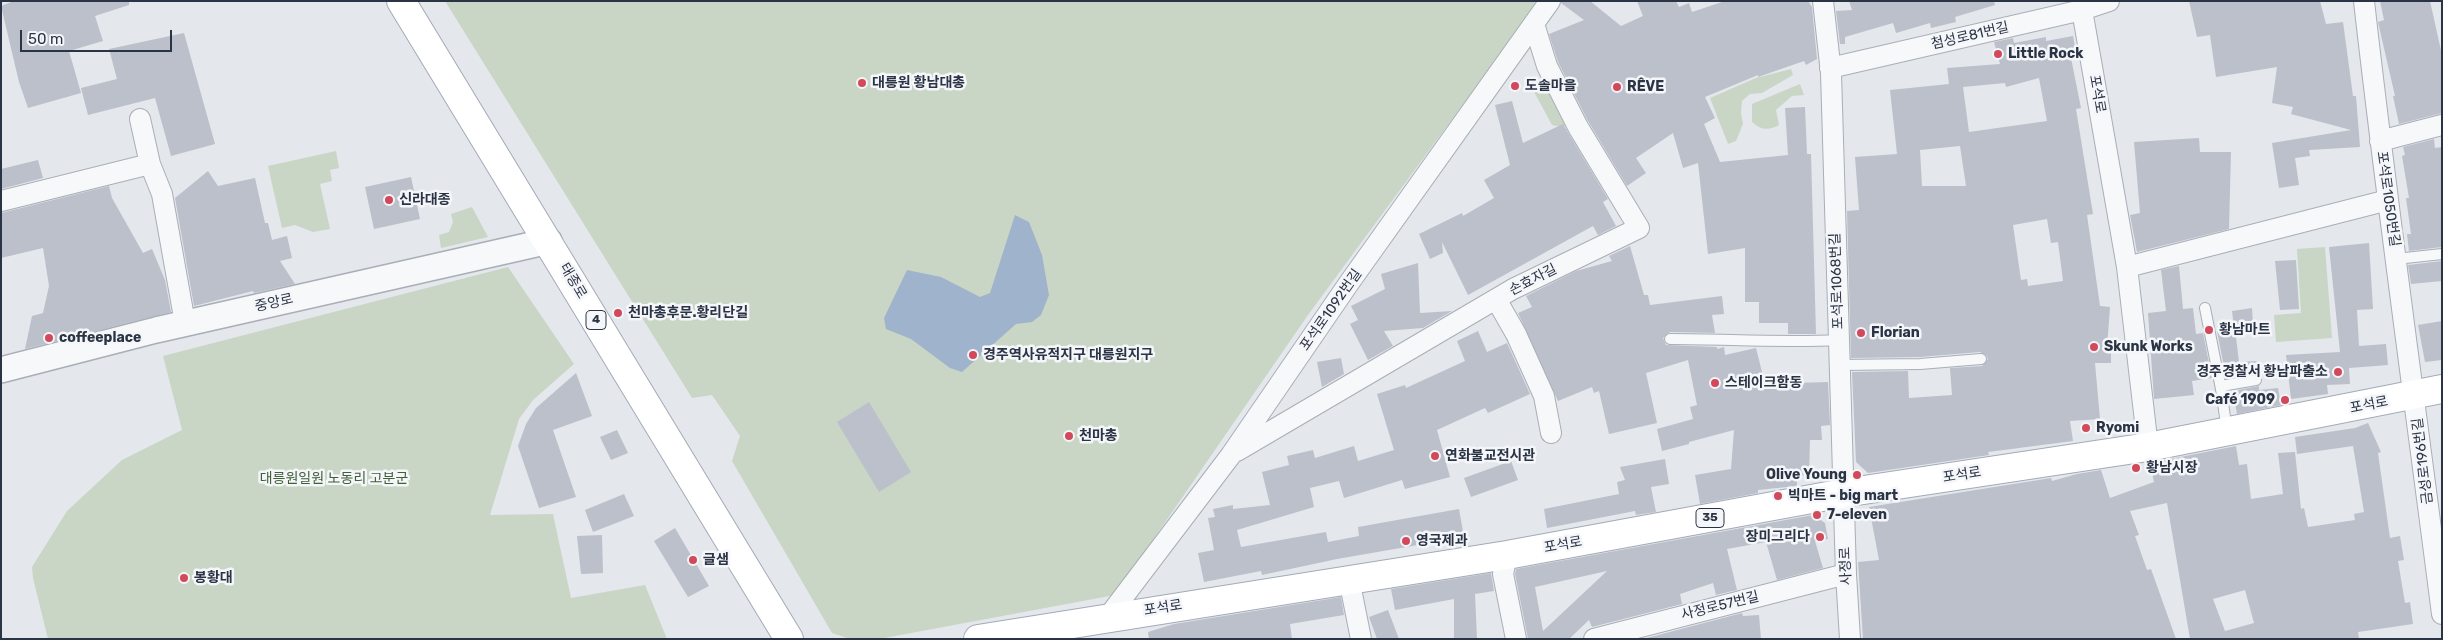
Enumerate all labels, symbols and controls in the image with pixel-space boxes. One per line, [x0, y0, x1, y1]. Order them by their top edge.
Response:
street label: 첨성로81번길 [1929, 19, 2011, 53]
scale bar [22, 20, 175, 52]
text: 50 m [28, 30, 63, 48]
place label: Little Rock [2008, 46, 2083, 62]
marker: Little Rock [1992, 48, 2004, 60]
street label: 포석로 [2085, 74, 2109, 114]
place label: 대릉원 황남대총 [872, 75, 965, 91]
marker: 대릉원 황남대총 [856, 77, 868, 89]
place label: 도솔마을 [1525, 78, 1577, 94]
place label: RÊVE [1627, 79, 1664, 95]
marker: 도솔마을 [1509, 80, 1521, 92]
marker: RÊVE [1611, 81, 1623, 93]
street label: 포석로1050번길 [2373, 150, 2403, 248]
place label: 신라대종 [399, 192, 451, 208]
marker: 신라대종 [383, 194, 395, 206]
street label: 포석로1068번길 [1827, 232, 1847, 330]
street label: 태종로 [556, 260, 590, 302]
street label: 손효자길 [1506, 261, 1560, 299]
street label: 포석로1092번길 [1297, 266, 1365, 354]
street label: 중앙로 [253, 290, 295, 316]
place label: 천마총후문.황리단길 [628, 305, 748, 321]
marker: 천마총후문.황리단길 [612, 307, 624, 319]
road number: 4 [586, 310, 606, 330]
place label: 황남마트 [2219, 322, 2271, 338]
marker: 황남마트 [2203, 324, 2215, 336]
place label: Florian [1871, 325, 1920, 341]
marker: Florian [1855, 327, 1867, 339]
place label: coffeeplace [59, 330, 141, 346]
marker: coffeeplace [43, 332, 55, 344]
place label: Skunk Works [2104, 339, 2193, 355]
marker: Skunk Works [2088, 341, 2100, 353]
place label: 경주역사유적지구 대릉원지구 [983, 347, 1153, 363]
marker: 경주역사유적지구 대릉원지구 [967, 349, 979, 361]
place label: 경주경찰서 황남파출소 [2196, 364, 2328, 380]
marker: 경주경찰서 황남파출소 [2332, 366, 2344, 378]
place label: 스테이크함동 [1725, 375, 1802, 391]
marker: 스테이크함동 [1709, 377, 1721, 389]
place label: Café 1909 [2205, 392, 2275, 408]
street label: 포석로 [2348, 393, 2390, 417]
marker: Café 1909 [2279, 394, 2291, 406]
street label: 금성로196번길 [2409, 417, 2437, 505]
place label: Ryomi [2096, 420, 2139, 436]
marker: Ryomi [2080, 422, 2092, 434]
place label: 천마총 [1079, 428, 1118, 444]
marker: 천마총 [1063, 430, 1075, 442]
place label: 연화불교전시관 [1445, 448, 1535, 464]
marker: 연화불교전시관 [1429, 450, 1441, 462]
place label: 황남시장 [2146, 460, 2198, 476]
marker: 황남시장 [2130, 462, 2142, 474]
street label: 포석로 [1942, 464, 1982, 486]
place label: Olive Young [1766, 467, 1847, 483]
marker: Olive Young [1851, 469, 1863, 481]
park label: 대릉원일원 노동리 고분군 [260, 471, 408, 487]
place label: 빅마트 - big mart [1788, 488, 1898, 504]
marker: 빅마트 - big mart [1772, 490, 1784, 502]
place label: 7-eleven [1827, 507, 1887, 523]
road number: 35 [1696, 508, 1724, 528]
marker: 7-eleven [1811, 509, 1823, 521]
place label: 장미그리다 [1746, 529, 1810, 545]
marker: 장미그리다 [1814, 531, 1826, 543]
place label: 영국제과 [1416, 533, 1468, 549]
street label: 포석로 [1543, 533, 1583, 557]
marker: 영국제과 [1400, 535, 1412, 547]
street label: 사정로 [1837, 546, 1855, 586]
place label: 글샘 [703, 552, 729, 568]
marker: 글샘 [687, 554, 699, 566]
place label: 봉황대 [194, 570, 233, 586]
marker: 봉황대 [178, 572, 190, 584]
street label: 사정로57번길 [1679, 588, 1761, 624]
street label: 포석로 [1143, 597, 1183, 619]

